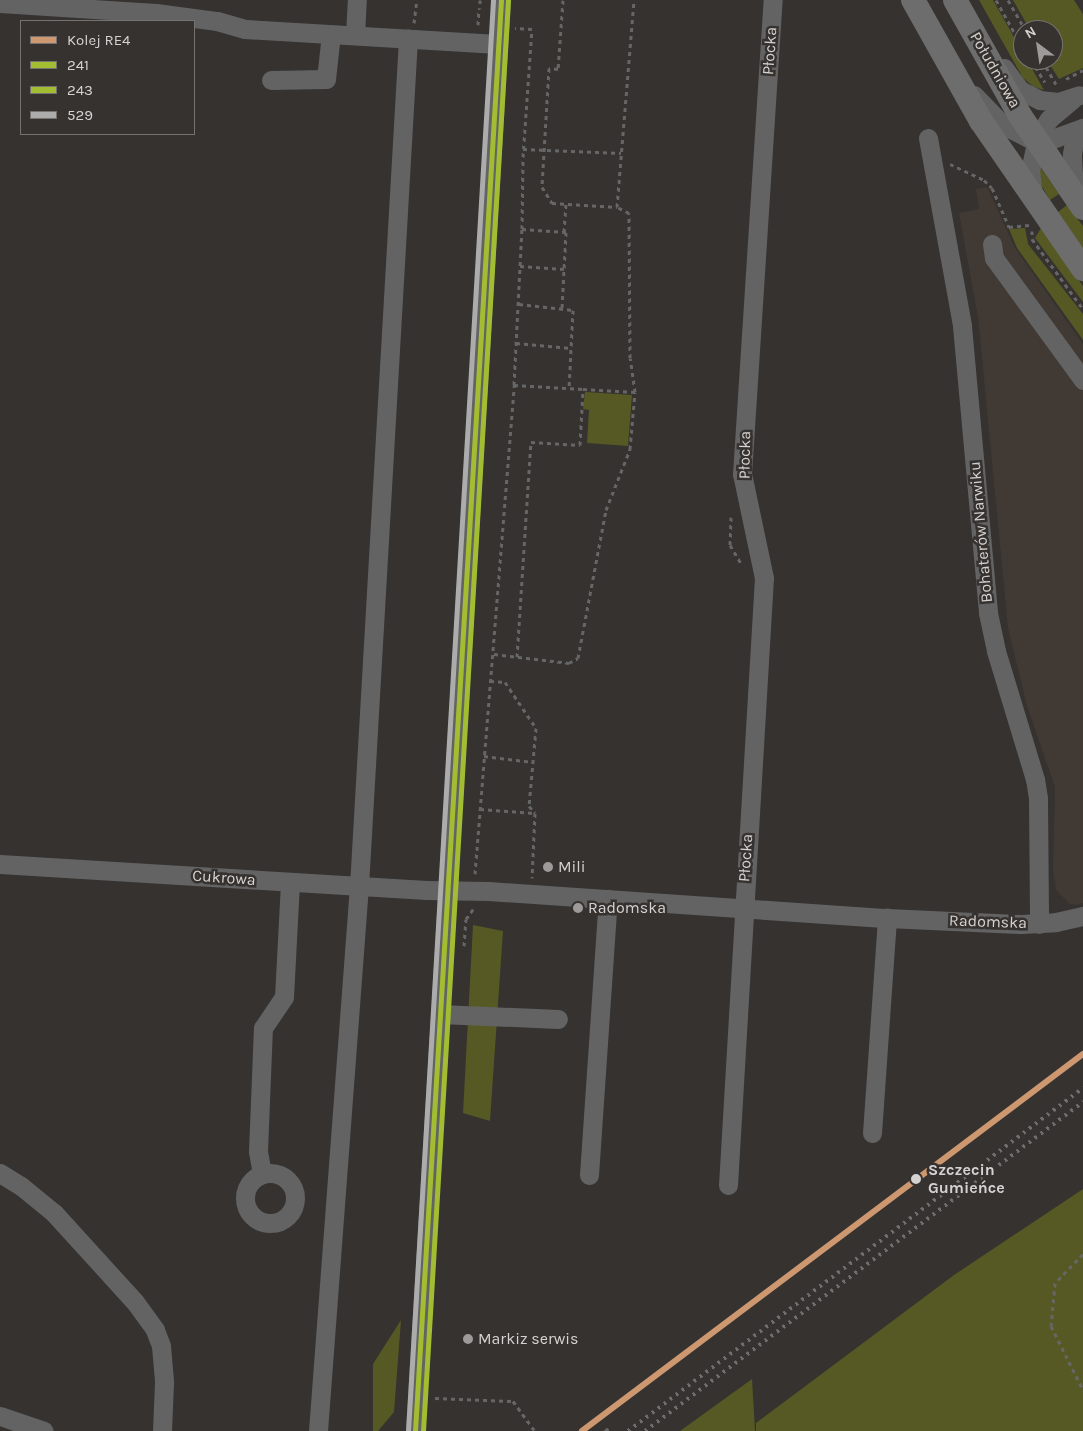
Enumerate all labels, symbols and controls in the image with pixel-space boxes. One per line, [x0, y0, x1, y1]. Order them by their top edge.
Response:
legend [20, 20, 195, 135]
north arrow [1013, 20, 1063, 70]
text: N [1022, 23, 1039, 42]
street label: Płocka [759, 26, 781, 76]
street label: Południowa [965, 28, 1025, 112]
text: Kolej RE4 [67, 31, 130, 49]
text: 241 [67, 56, 89, 74]
text: 243 [67, 81, 93, 99]
text: 529 [67, 106, 93, 124]
street label: Płocka [735, 431, 755, 479]
street label: Bohaterów Narwiku [965, 460, 997, 604]
street label: Płocka [735, 833, 757, 883]
place label: Mili [558, 857, 586, 877]
marker: Mili [542, 861, 554, 873]
street label: Cukrowa [192, 866, 256, 890]
place label: Radomska [588, 898, 666, 918]
marker: Radomska [572, 902, 584, 914]
street label: Radomska [949, 911, 1027, 933]
place label: Szczecin Gumieńce [928, 1160, 1005, 1198]
marker: Szczecin Gumieńce [908, 1171, 924, 1187]
place label: Markiz serwis [478, 1329, 578, 1349]
marker: Markiz serwis [462, 1333, 474, 1345]

